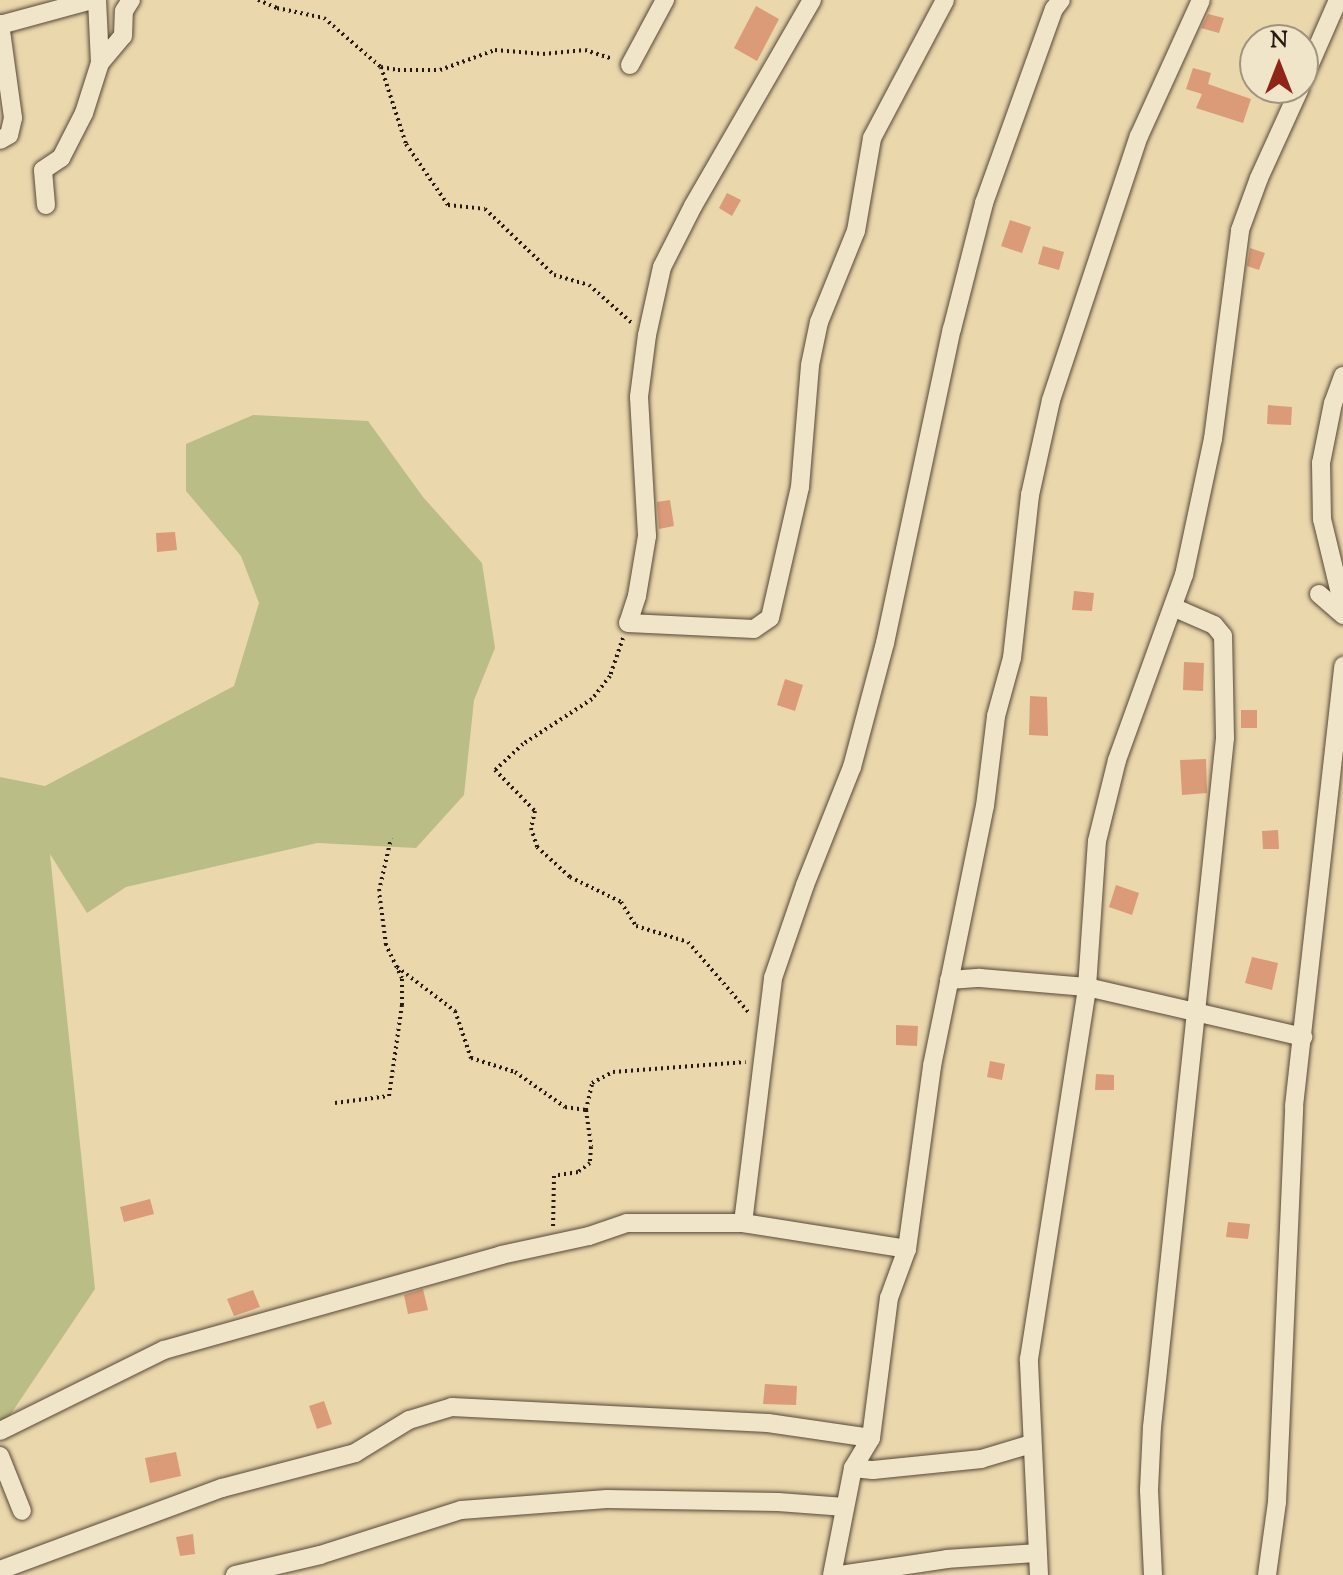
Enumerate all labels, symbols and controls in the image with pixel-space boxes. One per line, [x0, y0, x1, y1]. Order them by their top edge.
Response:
north arrow [1239, 24, 1319, 104]
text: N [1270, 26, 1288, 58]

